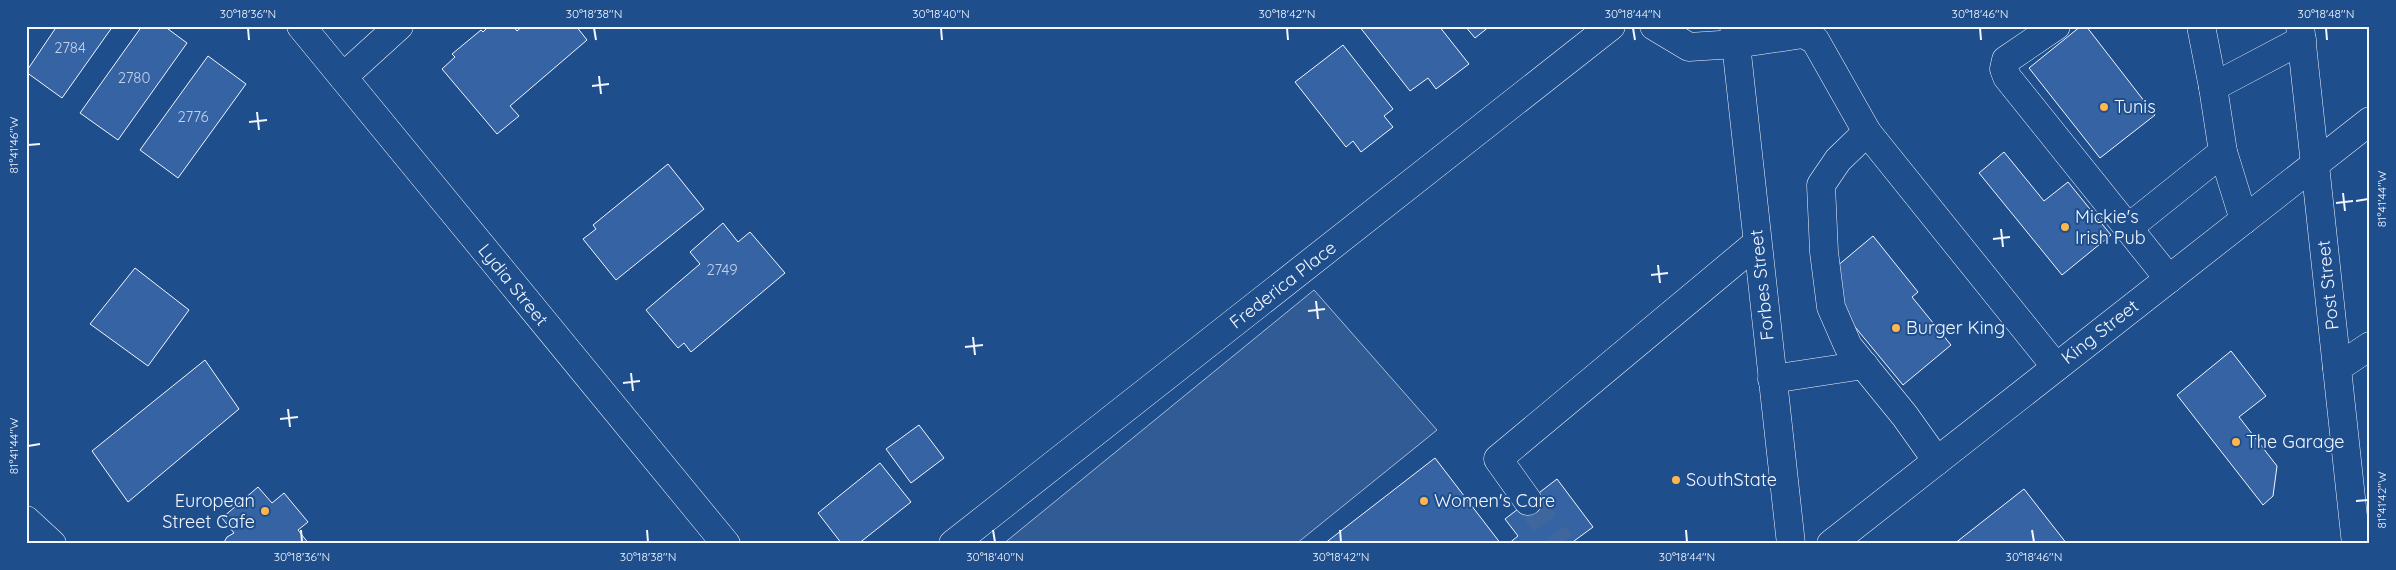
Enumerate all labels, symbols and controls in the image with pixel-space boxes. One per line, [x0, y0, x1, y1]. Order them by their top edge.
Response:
text: 30°18'36"N [220, 6, 276, 21]
text: 30°18'38"N [566, 6, 622, 21]
text: 30°18'40"N [912, 6, 970, 21]
text: 30°18'42"N [1259, 6, 1315, 21]
text: 30°18'44"N [1605, 6, 1661, 21]
text: 30°18'46"N [1952, 6, 2008, 21]
text: 30°18'48"N [2298, 6, 2354, 21]
house number: 2784 [54, 38, 86, 57]
house number: 2780 [118, 68, 150, 87]
place label: Tunis [2114, 95, 2156, 118]
marker: Tunis [2098, 101, 2110, 113]
house number: 2776 [177, 107, 209, 126]
text: 81°41'46"W [6, 116, 21, 173]
text: 81°41'44"W [2374, 170, 2389, 227]
place label: Mickie's Irish Pub [2075, 205, 2146, 249]
marker: Mickie's Irish Pub [2059, 221, 2071, 233]
street label: Forbes Street [1744, 228, 1779, 342]
street label: Frederica Place [1225, 236, 1341, 333]
street label: Lydia Street [473, 239, 554, 330]
street label: Post Street [2311, 239, 2344, 331]
house number: 2749 [706, 260, 738, 279]
street label: King Street [2056, 294, 2143, 369]
place label: Burger King [1906, 316, 2005, 339]
marker: Burger King [1890, 322, 1902, 334]
text: 81°41'44"W [6, 417, 21, 474]
place label: The Garage [2246, 430, 2345, 453]
marker: The Garage [2230, 436, 2242, 448]
place label: SouthState [1686, 468, 1777, 491]
text: 81°41'42"W [2374, 471, 2389, 529]
marker: SouthState [1670, 474, 1682, 486]
place label: European Street Cafe [162, 489, 255, 533]
place label: Women's Care [1434, 489, 1555, 512]
marker: Women's Care [1418, 495, 1430, 507]
marker: European Street Cafe [259, 505, 271, 517]
text: 30°18'36"N [274, 549, 330, 564]
text: 30°18'38"N [620, 549, 676, 564]
text: 30°18'40"N [966, 549, 1024, 564]
text: 30°18'42"N [1313, 549, 1369, 564]
text: 30°18'44"N [1659, 549, 1715, 564]
text: 30°18'46"N [2006, 549, 2062, 564]

